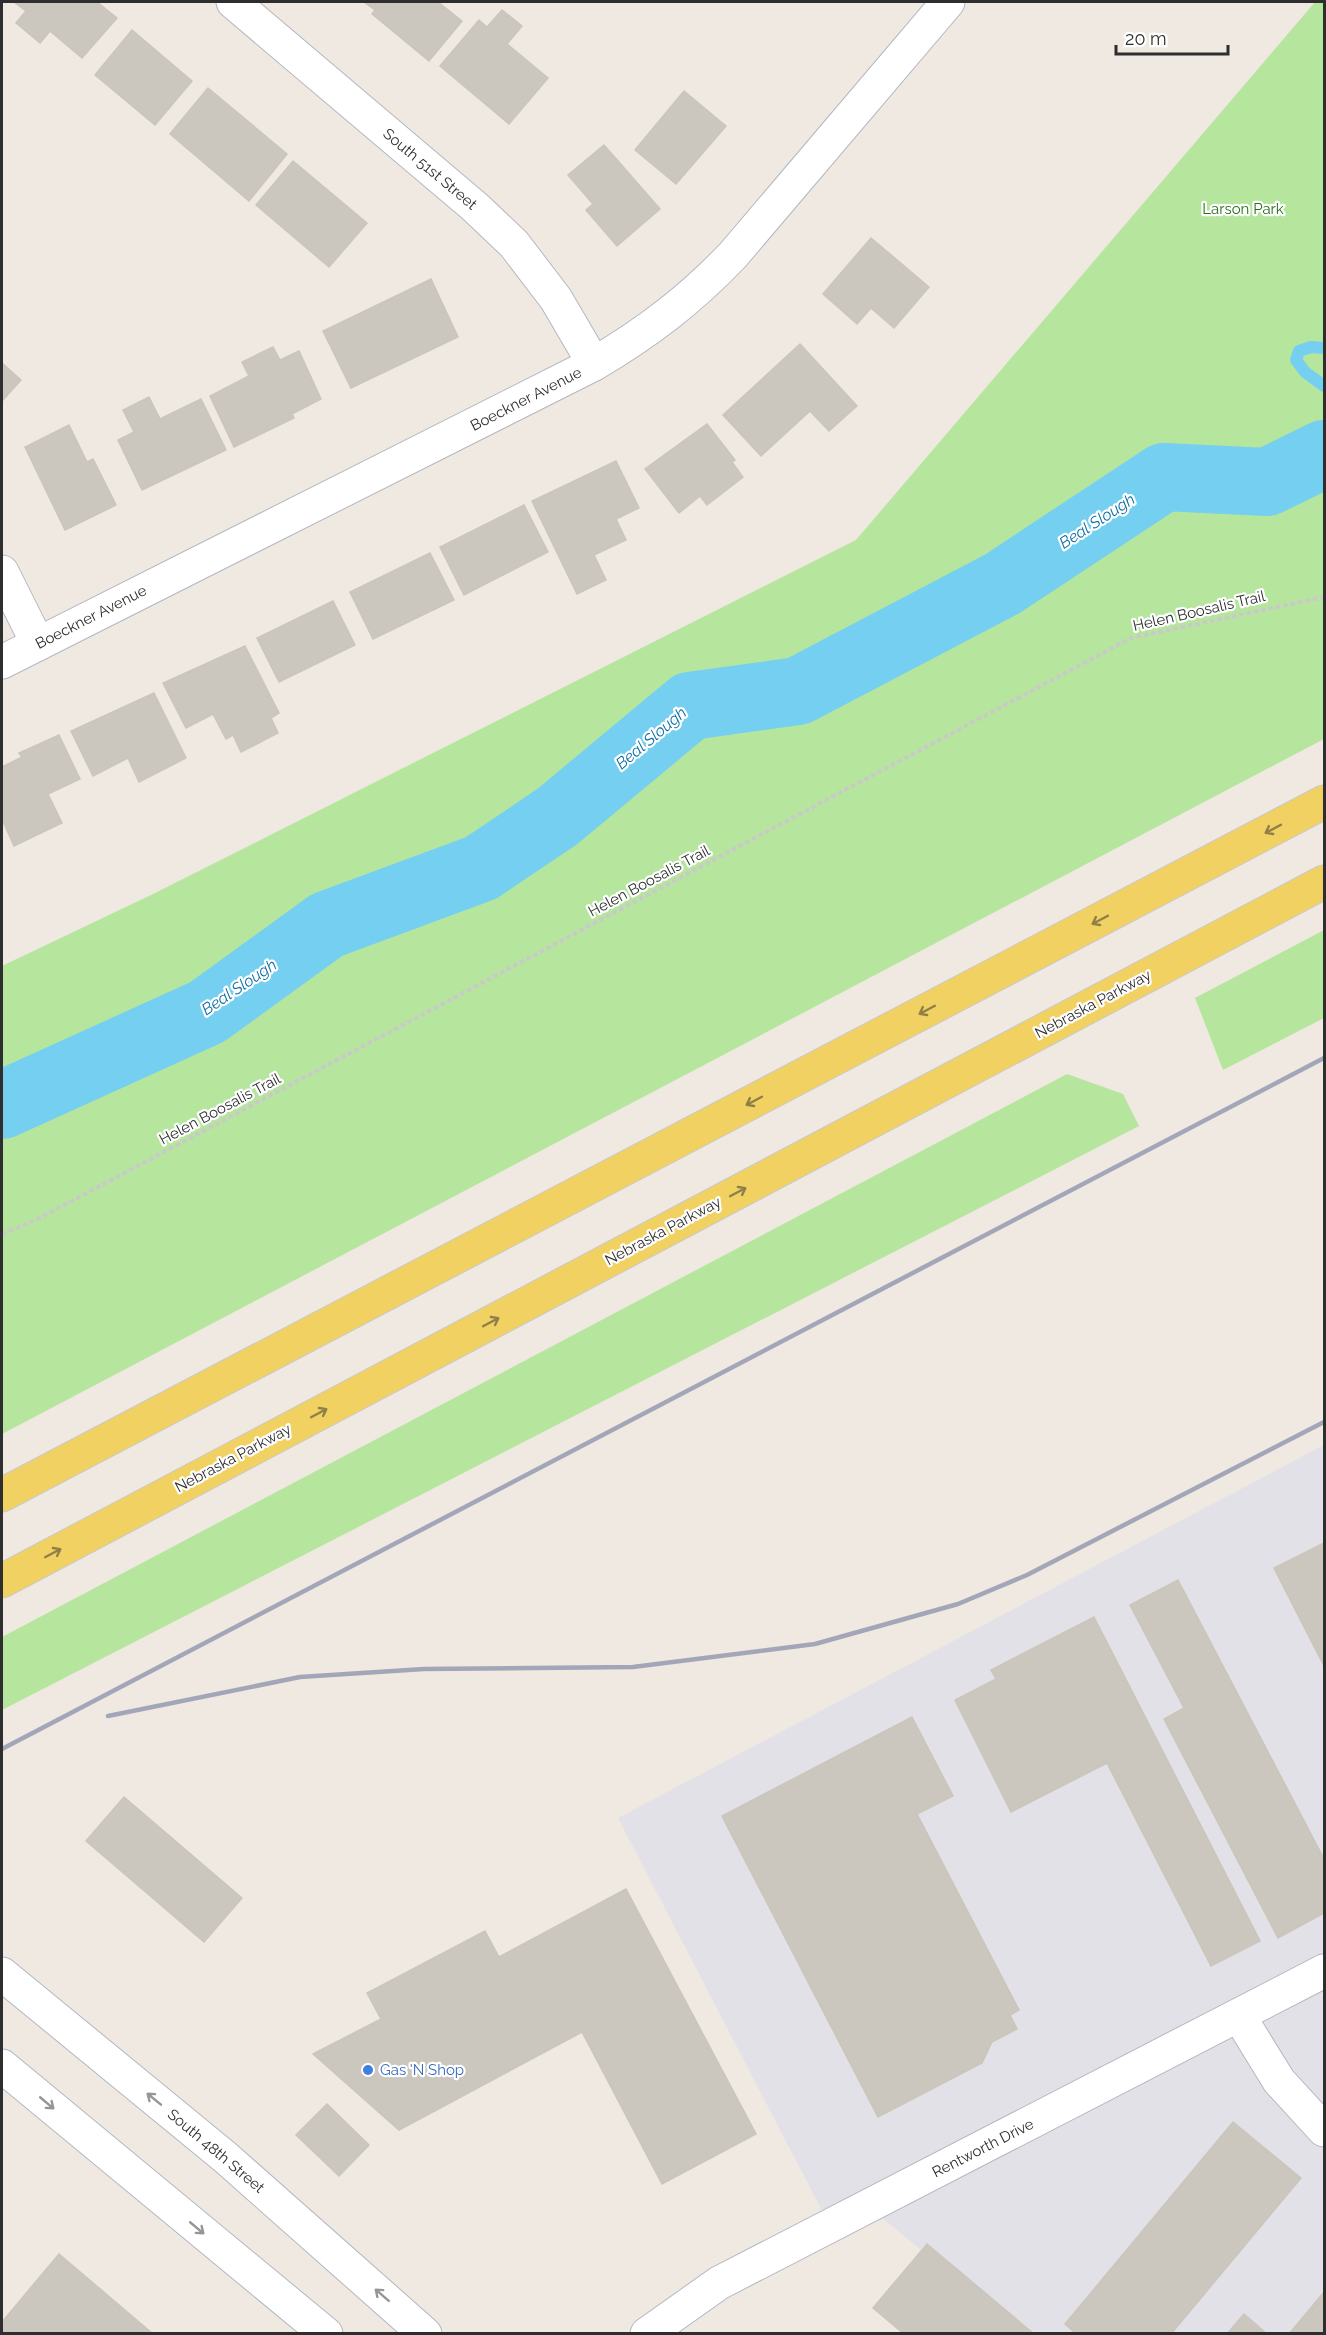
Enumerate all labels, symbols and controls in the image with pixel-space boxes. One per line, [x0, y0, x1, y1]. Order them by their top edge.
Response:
scale bar [1116, 18, 1228, 56]
text: 20 m [1125, 28, 1167, 49]
street label: South 51st Street [379, 125, 481, 213]
park label: Larson Park [1202, 200, 1284, 218]
street label: Boeckner Avenue [467, 363, 585, 435]
water label: Beal Slough [1056, 489, 1138, 552]
street label: Boeckner Avenue [32, 581, 150, 653]
street label: Helen Boosalis Trail [1131, 587, 1268, 635]
water label: Beal Slough [612, 703, 690, 773]
one-way arrow [1264, 824, 1282, 836]
street label: Helen Boosalis Trail [585, 841, 714, 921]
one-way arrow [1092, 914, 1109, 926]
water label: Beal Slough [198, 955, 280, 1019]
street label: Nebraska Parkway [1032, 966, 1154, 1042]
one-way arrow [919, 1004, 936, 1016]
street label: Helen Boosalis Trail [156, 1069, 285, 1149]
one-way arrow [746, 1096, 764, 1107]
one-way arrow [728, 1186, 746, 1197]
street label: Nebraska Parkway [602, 1193, 724, 1269]
one-way arrow [482, 1316, 499, 1328]
one-way arrow [309, 1407, 327, 1418]
street label: Nebraska Parkway [172, 1420, 294, 1496]
one-way arrow [44, 1547, 62, 1558]
place label: Gas 'N Shop [380, 2061, 464, 2079]
marker: Gas 'N Shop [361, 2063, 375, 2077]
one-way arrow [147, 2092, 162, 2106]
one-way arrow [39, 2097, 55, 2110]
street label: South 48th Street [164, 2105, 268, 2197]
street label: Rentworth Drive [929, 2115, 1037, 2181]
one-way arrow [189, 2221, 205, 2234]
one-way arrow [374, 2288, 389, 2302]

